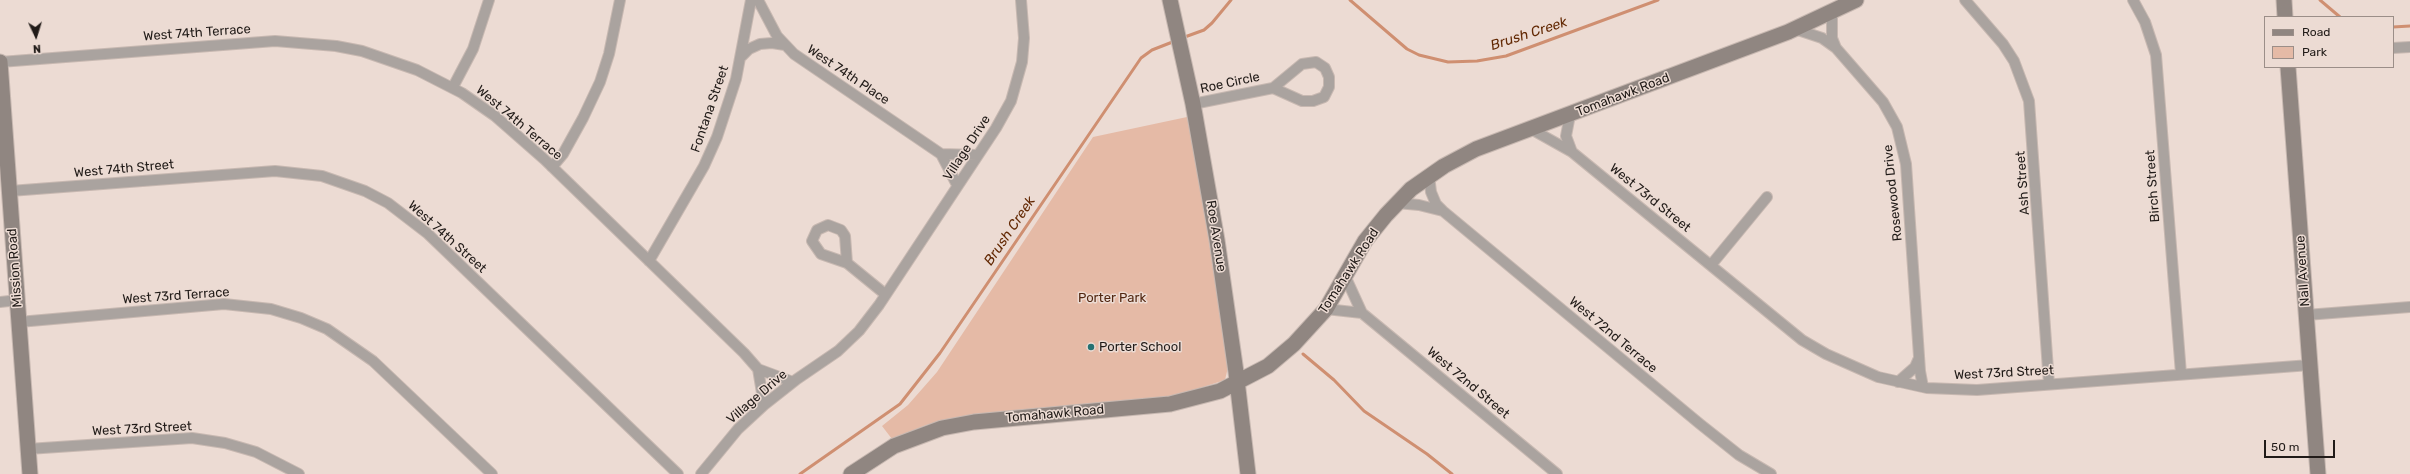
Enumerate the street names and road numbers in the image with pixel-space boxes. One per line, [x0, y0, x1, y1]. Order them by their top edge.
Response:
street label: West 74th Terrace [143, 21, 251, 45]
street label: West 74th Place [804, 42, 892, 108]
street label: Fontana Street [688, 64, 732, 154]
street label: Roe Circle [1199, 69, 1261, 97]
street label: Tomahawk Road [1574, 70, 1672, 120]
street label: West 74th Terrace [473, 82, 565, 164]
street label: Village Drive [940, 112, 994, 184]
street label: Rosewood Drive [1880, 144, 1906, 242]
street label: Birch Street [2143, 149, 2163, 223]
street label: Ash Street [2013, 151, 2033, 215]
street label: West 74th Street [73, 157, 175, 181]
street label: West 73rd Street [1606, 160, 1694, 236]
street label: West 74th Street [404, 198, 490, 276]
street label: Roe Avenue [1203, 199, 1229, 273]
street label: Tomahawk Road [1316, 225, 1382, 317]
street label: Mission Road [4, 228, 26, 308]
street label: Nall Avenue [2293, 235, 2313, 307]
street label: West 73rd Terrace [122, 284, 230, 308]
street label: West 72nd Terrace [1566, 294, 1660, 376]
street label: West 72nd Street [1424, 344, 1512, 422]
street label: West 73rd Street [1954, 363, 2054, 383]
street label: Village Drive [724, 367, 790, 427]
street label: Tomahawk Road [1005, 402, 1105, 426]
street label: West 73rd Street [92, 419, 192, 439]

